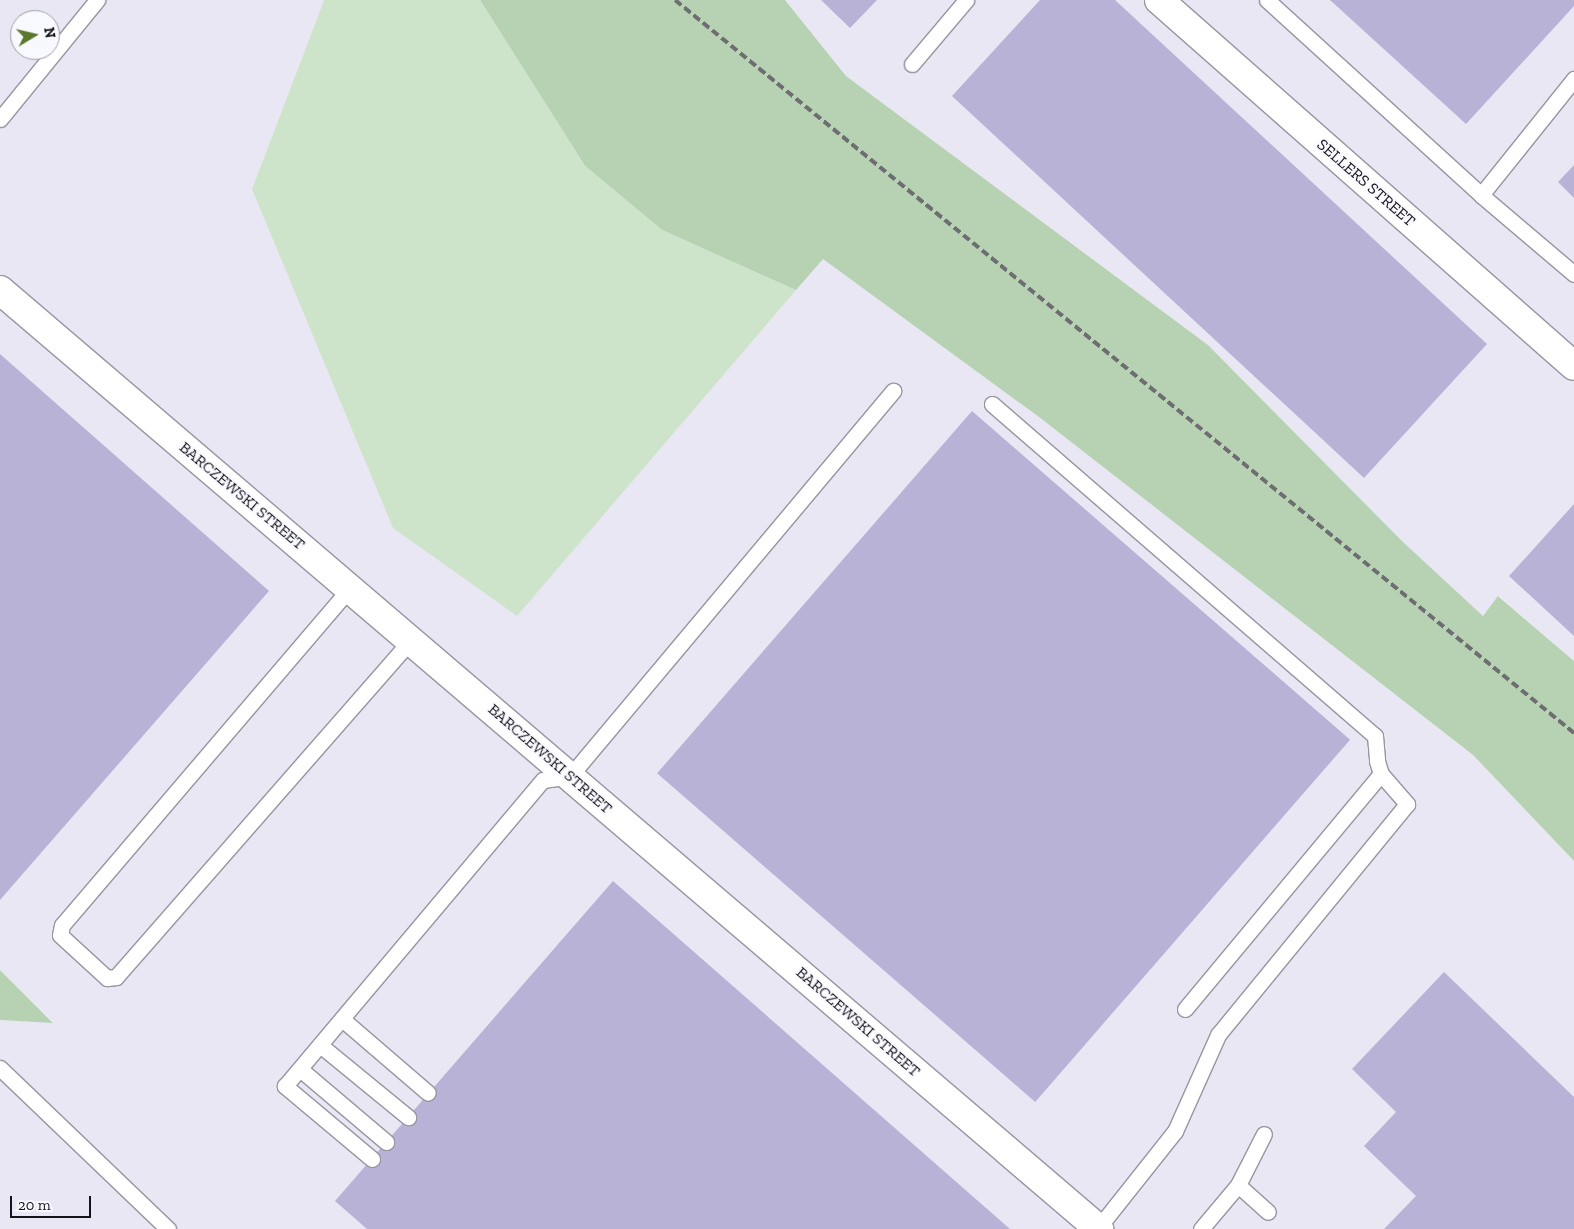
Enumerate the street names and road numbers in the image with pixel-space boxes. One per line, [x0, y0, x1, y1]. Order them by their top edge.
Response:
street label: SELLERS STREET [1313, 135, 1419, 231]
street label: BARCZEWSKI STREET [175, 438, 309, 554]
street label: BARCZEWSKI STREET [484, 700, 616, 818]
street label: BARCZEWSKI STREET [792, 963, 924, 1081]

